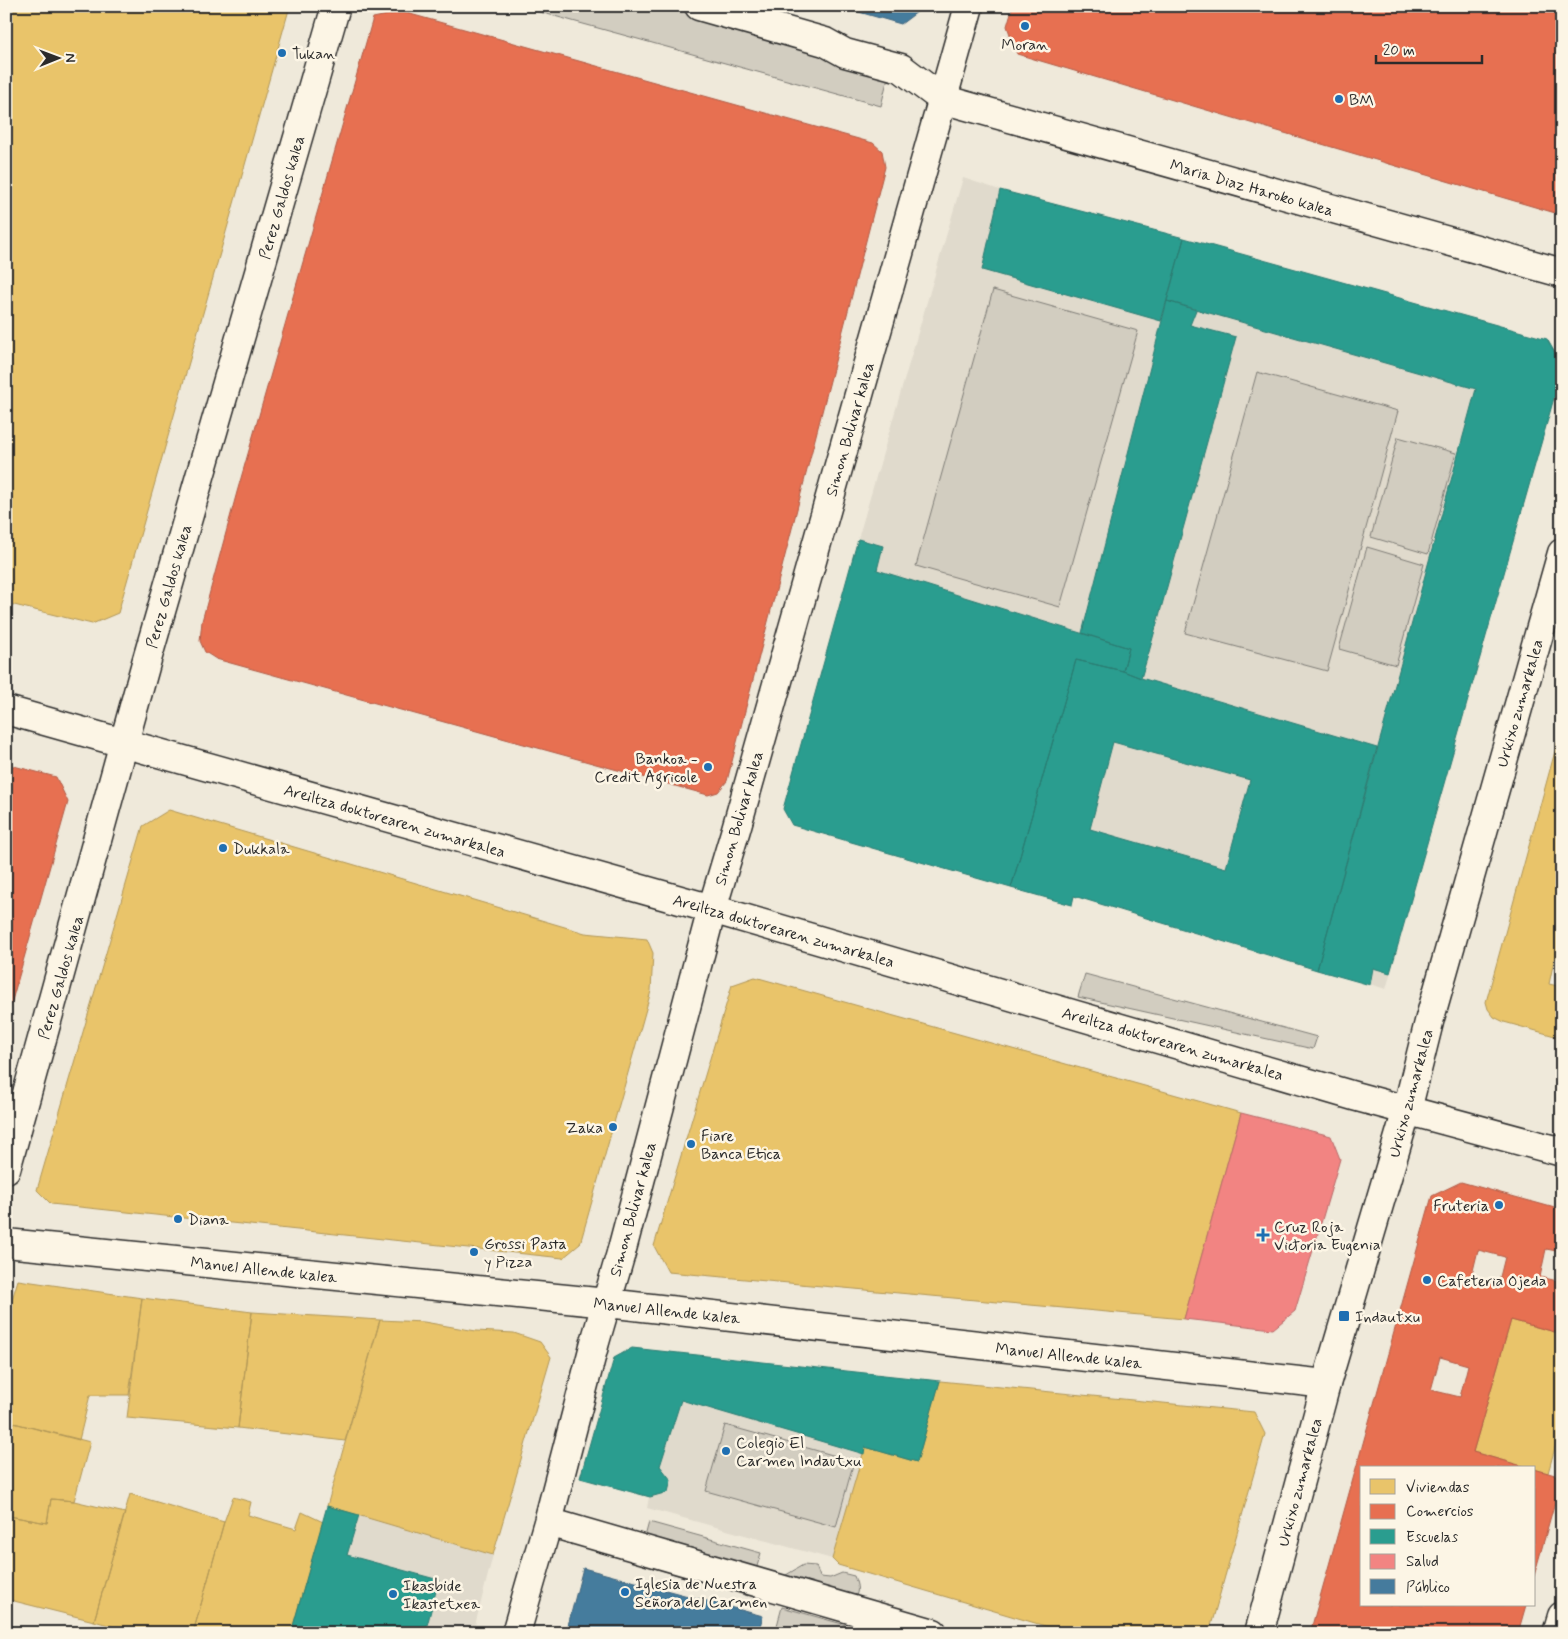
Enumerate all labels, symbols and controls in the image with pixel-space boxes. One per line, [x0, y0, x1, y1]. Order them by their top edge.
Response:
marker: Moran [1019, 20, 1031, 32]
north arrow [32, 32, 82, 82]
scale bar [1376, 32, 1482, 64]
place label: Moran [1001, 35, 1049, 56]
text: 20 m [1383, 41, 1415, 61]
place label: Tukan [292, 44, 336, 65]
marker: Tukan [276, 47, 288, 59]
text: N [61, 53, 79, 63]
place label: BM [1349, 90, 1374, 111]
marker: BM [1333, 93, 1345, 105]
street label: Perez Galdos kalea [255, 133, 310, 262]
street label: Maria Diaz Haroko kalea [1167, 155, 1336, 222]
street label: Simon Bolivar kalea [821, 360, 880, 499]
street label: Perez Galdos kalea [142, 522, 197, 651]
street label: Urkixo zumarkalea [1492, 637, 1549, 770]
place label: Bankoa - Credit Agricole [594, 749, 698, 789]
street label: Simon Bolivar kalea [710, 749, 769, 888]
marker: Bankoa - Credit Agricole [702, 761, 714, 773]
street label: Areiltza doktorearen zumarkalea [281, 780, 508, 863]
place label: Dukkala [233, 839, 290, 860]
marker: Dukkala [217, 842, 229, 854]
street label: Areiltza doktorearen zumarkalea [670, 890, 897, 973]
street label: Perez Galdos kalea [34, 913, 89, 1042]
street label: Areiltza doktorearen zumarkalea [1059, 1003, 1286, 1086]
street label: Urkixo zumarkalea [1384, 1027, 1439, 1160]
place label: Zaka [566, 1118, 603, 1139]
marker: Zaka [607, 1121, 619, 1133]
place label: Fiare Banca Etica [701, 1126, 781, 1165]
marker: Fiare Banca Etica [685, 1138, 697, 1150]
street label: Simon Bolivar kalea [605, 1140, 662, 1279]
place label: Fruteria [1433, 1196, 1489, 1217]
marker: Fruteria [1493, 1199, 1505, 1211]
place label: Diana [188, 1210, 229, 1231]
marker: Diana [172, 1213, 184, 1225]
place label: Cruz Roja Victoria Eugenia [1274, 1217, 1381, 1256]
marker: Cruz Roja Victoria Eugenia [1256, 1228, 1270, 1242]
place label: Grossi Pasta y Pizza [484, 1234, 567, 1273]
marker: Grossi Pasta y Pizza [468, 1246, 480, 1258]
street label: Manuel Allende kalea [189, 1252, 339, 1289]
place label: Cafeteria Ojeda [1437, 1271, 1547, 1292]
marker: Cafeteria Ojeda [1421, 1274, 1433, 1286]
street label: Manuel Allende kalea [592, 1293, 742, 1330]
place label: Indautxu [1355, 1307, 1420, 1328]
marker: Indautxu [1337, 1309, 1351, 1323]
street label: Manuel Allende kalea [994, 1338, 1144, 1375]
street label: Urkixo zumarkalea [1273, 1416, 1328, 1549]
place label: Colegio El Carmen Indautxu [736, 1433, 862, 1472]
marker: Colegio El Carmen Indautxu [720, 1445, 732, 1457]
legend [1360, 1466, 1536, 1606]
text: Viviendas [1406, 1478, 1470, 1498]
text: Comercios [1406, 1502, 1474, 1522]
text: Escuelas [1406, 1528, 1458, 1548]
text: Salud [1406, 1552, 1439, 1572]
place label: Iglesia de Nuestra Señora del Carmen [635, 1574, 767, 1613]
place label: Ikasbide Ikastetxea [403, 1576, 480, 1615]
text: Público [1406, 1578, 1450, 1598]
marker: Iglesia de Nuestra Señora del Carmen [619, 1586, 631, 1598]
marker: Ikasbide Ikastetxea [387, 1588, 399, 1600]

